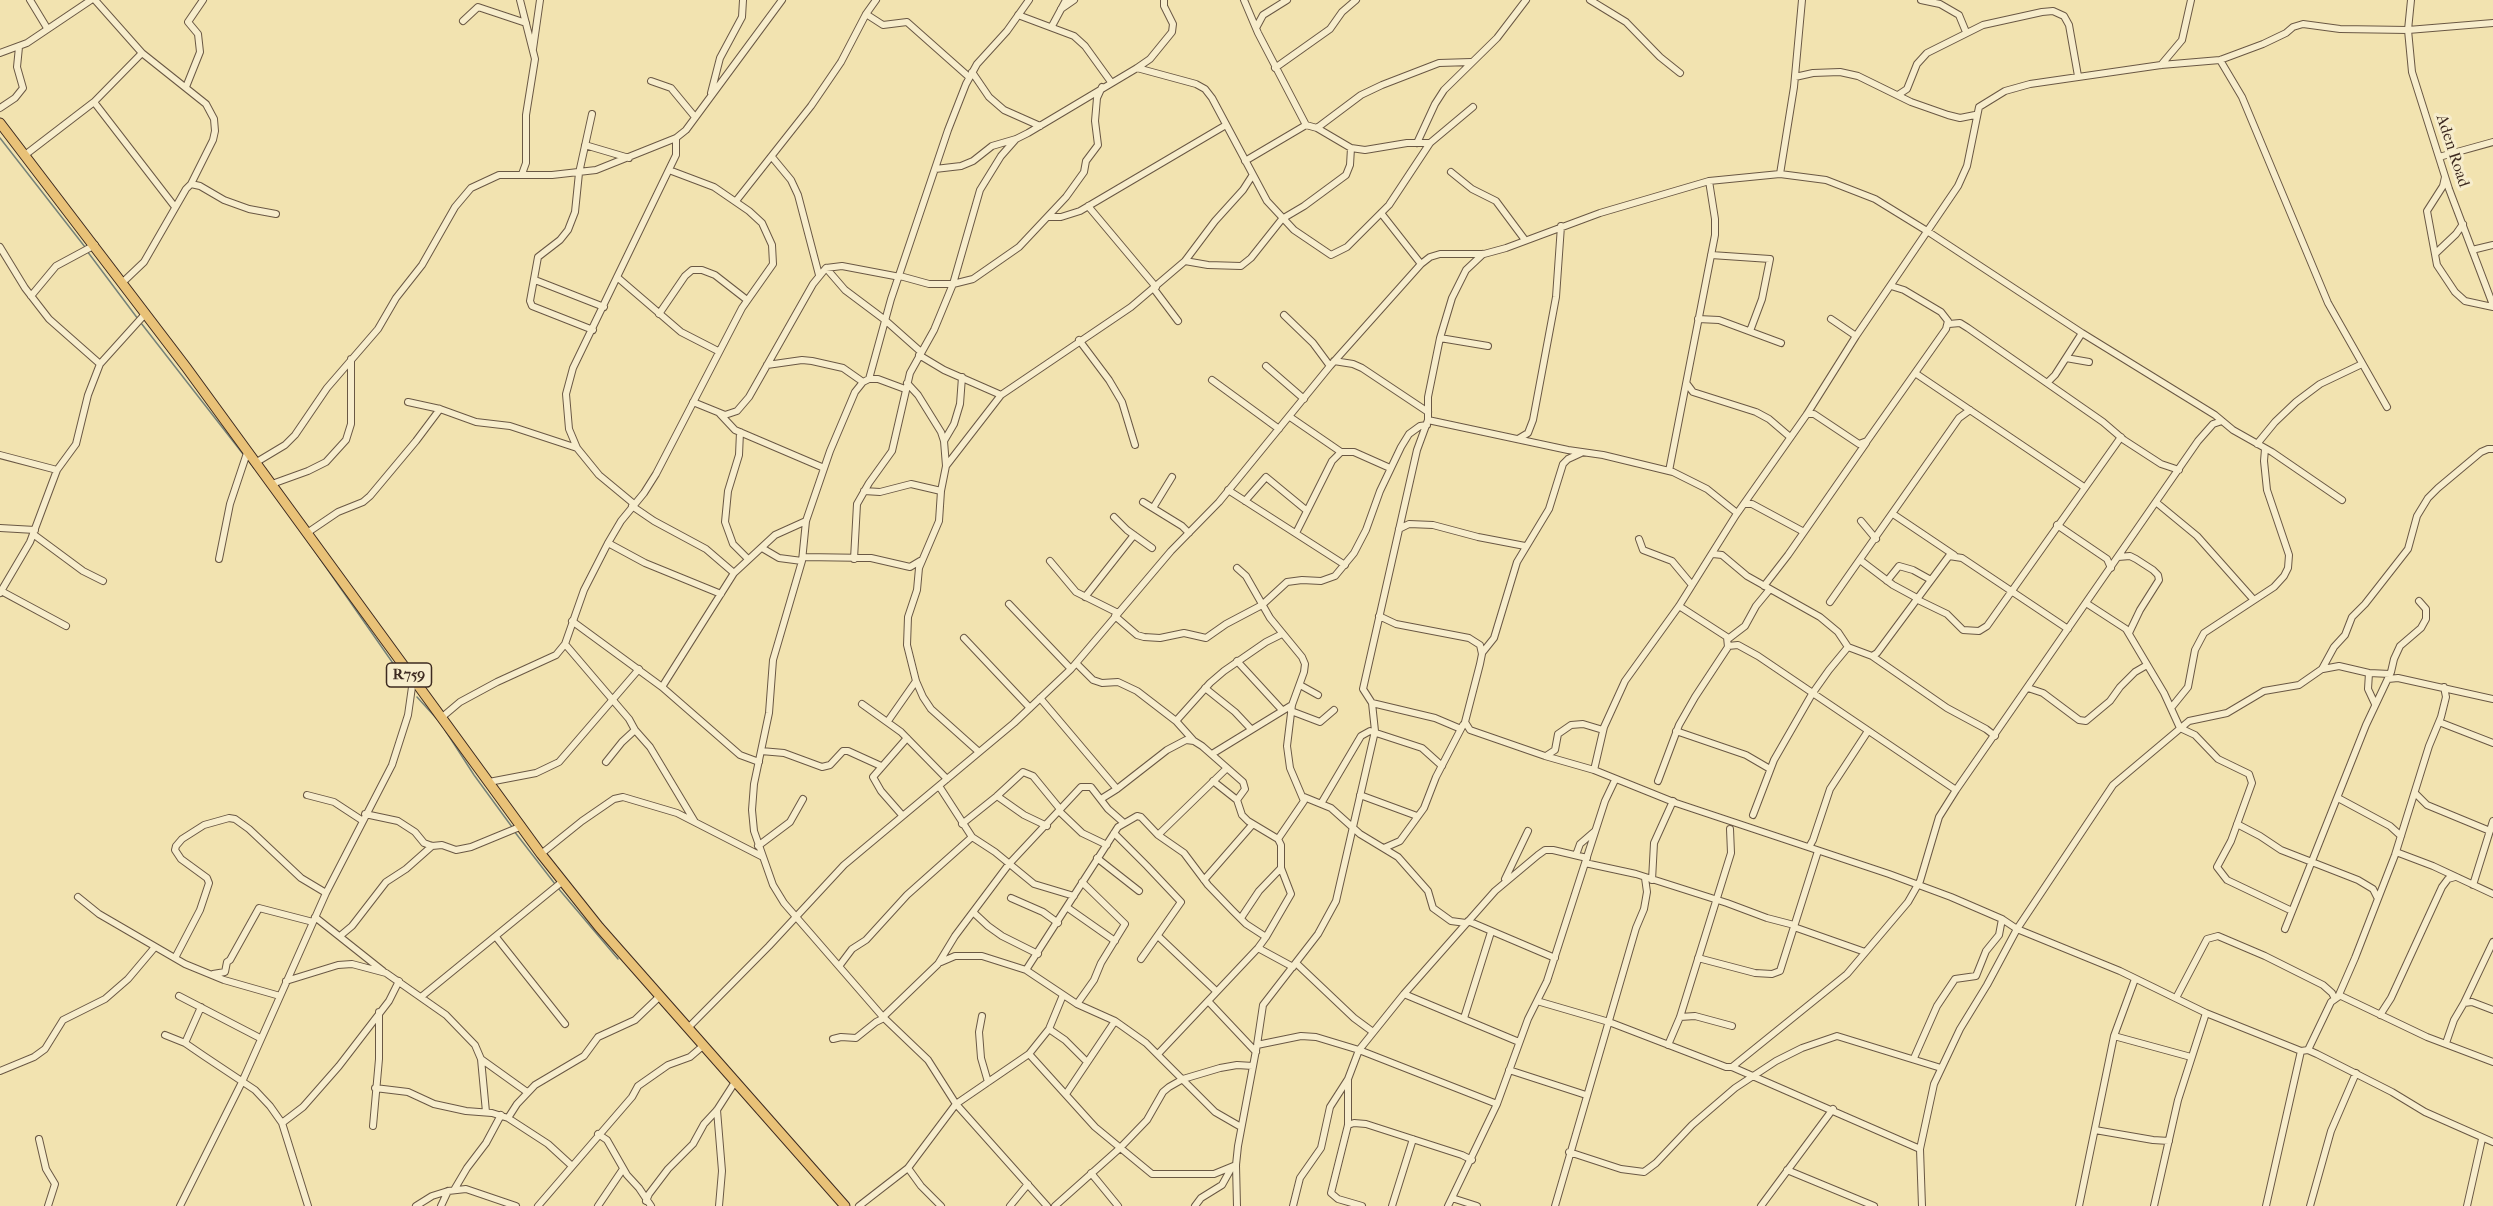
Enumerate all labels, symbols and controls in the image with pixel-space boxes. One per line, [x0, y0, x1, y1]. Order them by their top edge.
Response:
street label: Aden Road [2431, 112, 2473, 190]
road number: R759 [386, 663, 432, 687]

